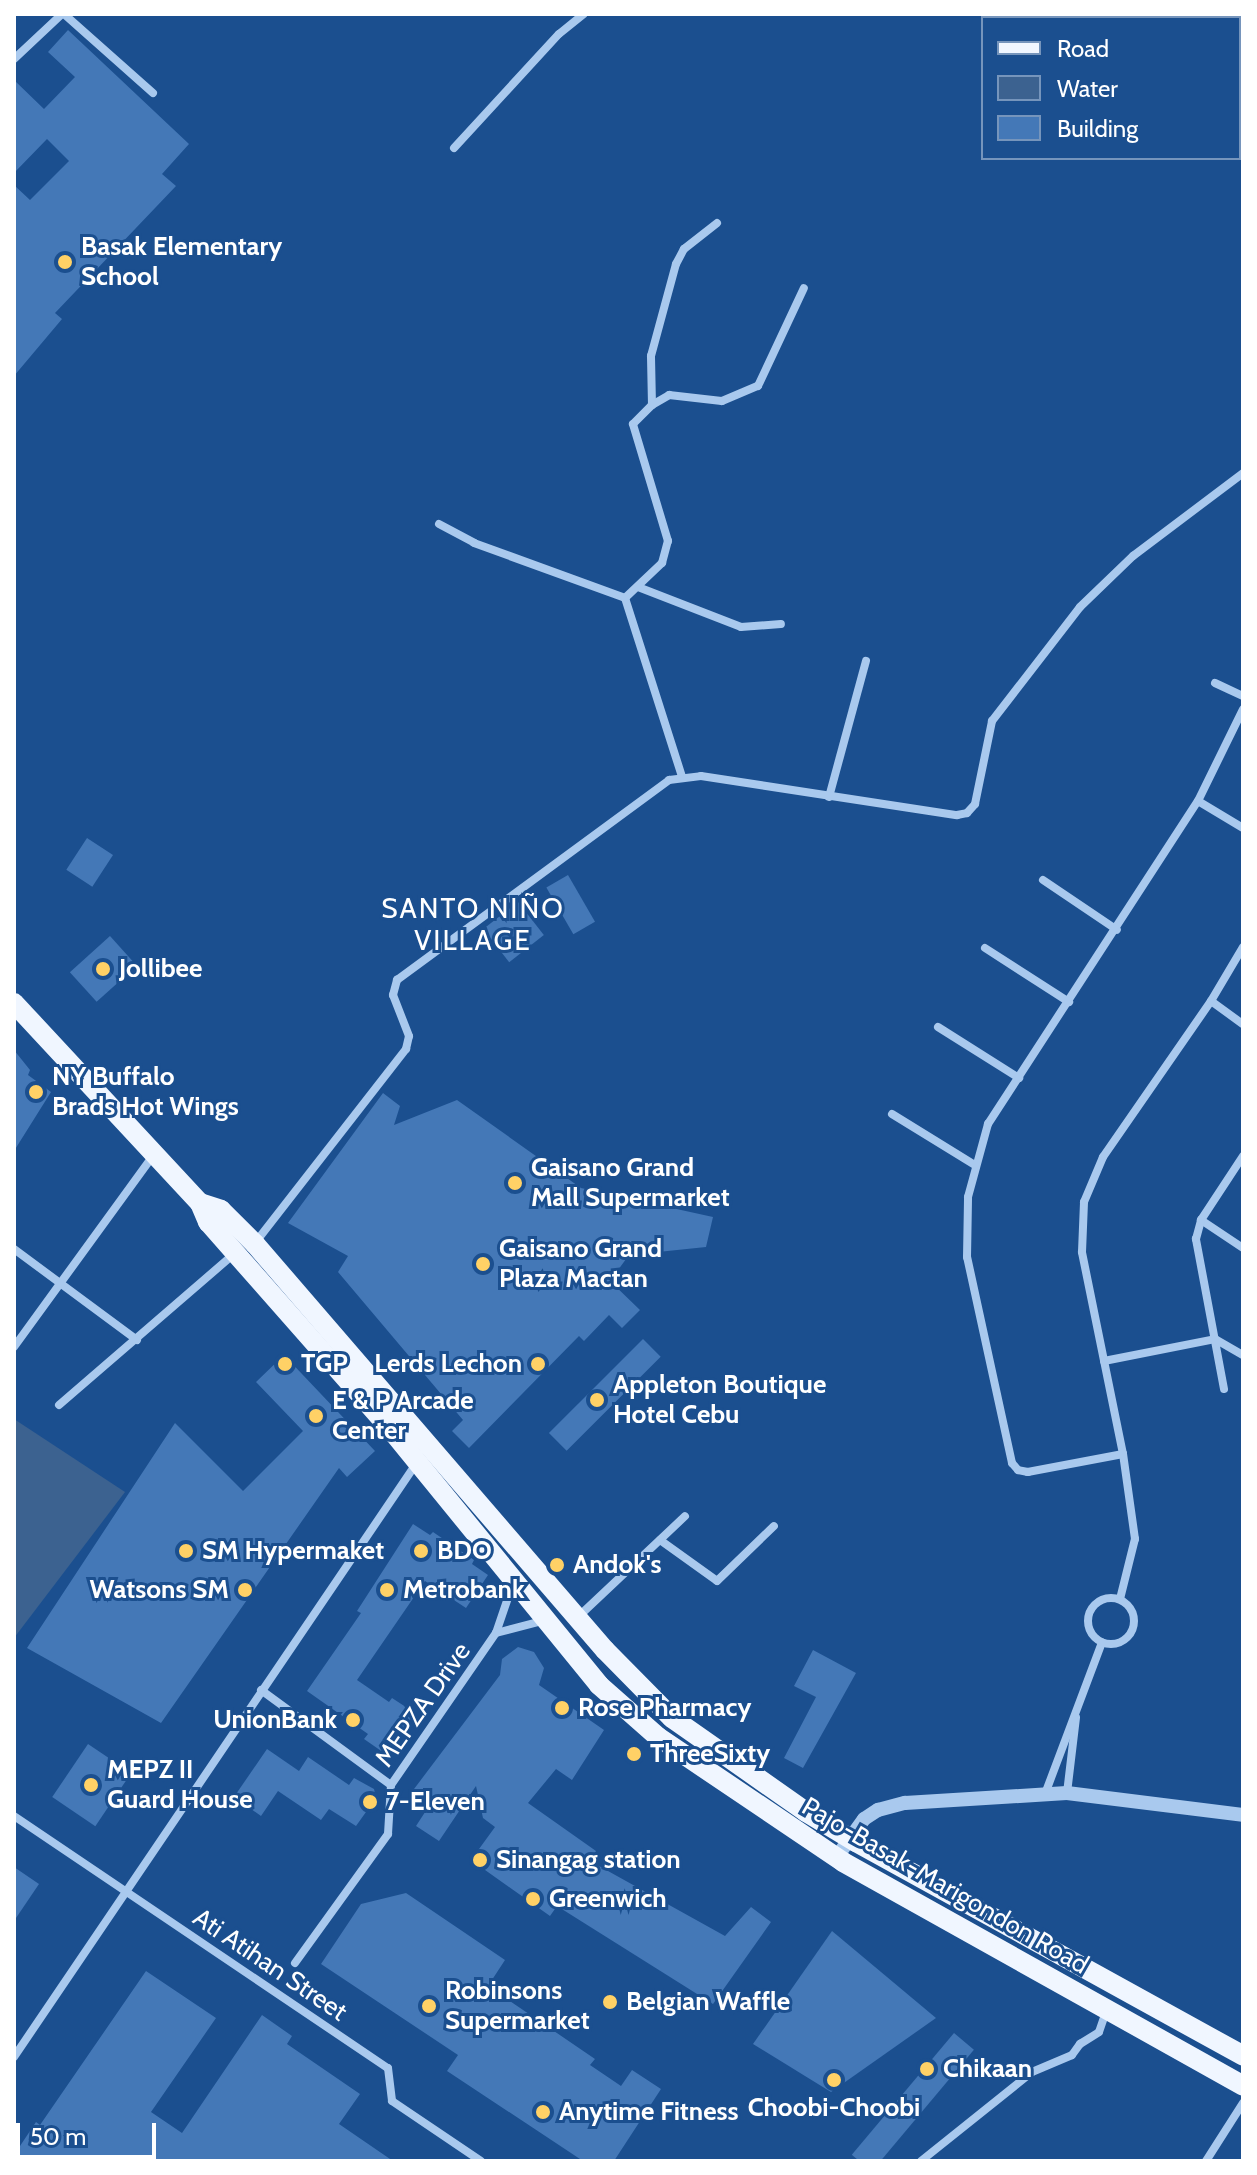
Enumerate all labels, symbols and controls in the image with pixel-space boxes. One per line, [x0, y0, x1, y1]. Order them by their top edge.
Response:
legend [981, 16, 1241, 160]
text: Road [1057, 34, 1109, 63]
text: Water [1057, 74, 1118, 103]
text: Building [1057, 114, 1138, 143]
place label: Basak Elementary School [81, 231, 282, 292]
marker: Basak Elementary School [56, 253, 74, 271]
district label: SANTO NIÑO VILLAGE [381, 891, 565, 957]
place label: Jollibee [119, 953, 202, 985]
marker: Jollibee [94, 960, 112, 978]
place label: NY Buffalo Brads Hot Wings [52, 1061, 239, 1122]
marker: NY Buffalo Brads Hot Wings [27, 1083, 45, 1101]
place label: Gaisano Grand Mall Supermarket [531, 1152, 730, 1214]
marker: Gaisano Grand Mall Supermarket [506, 1174, 524, 1192]
place label: Gaisano Grand Plaza Mactan [499, 1233, 662, 1294]
marker: Gaisano Grand Plaza Mactan [474, 1255, 492, 1273]
place label: TGP [301, 1348, 348, 1380]
place label: Lerds Lechon [374, 1348, 522, 1380]
marker: TGP [276, 1355, 294, 1373]
marker: Lerds Lechon [529, 1355, 547, 1373]
place label: Appleton Boutique Hotel Cebu [613, 1369, 826, 1430]
place label: E & P Arcade Center [332, 1385, 474, 1446]
marker: Appleton Boutique Hotel Cebu [588, 1391, 606, 1409]
marker: E & P Arcade Center [307, 1407, 325, 1425]
place label: SM Hypermaket [202, 1535, 384, 1567]
place label: BDO [437, 1535, 492, 1567]
marker: SM Hypermaket [177, 1542, 195, 1560]
marker: BDO [412, 1542, 430, 1560]
place label: Andok's [573, 1549, 661, 1581]
marker: Andok's [548, 1556, 566, 1574]
place label: Watsons SM [89, 1574, 229, 1606]
place label: Metrobank [403, 1574, 525, 1606]
marker: Watsons SM [236, 1581, 254, 1599]
marker: Metrobank [378, 1581, 396, 1599]
street label: MEPZA Drive [369, 1637, 477, 1773]
place label: Rose Pharmacy [578, 1692, 751, 1724]
marker: Rose Pharmacy [553, 1699, 571, 1717]
place label: UnionBank [213, 1704, 337, 1736]
marker: UnionBank [344, 1711, 362, 1729]
place label: ThreeSixty [650, 1738, 770, 1770]
marker: ThreeSixty [625, 1745, 643, 1763]
place label: MEPZ II Guard House [107, 1754, 253, 1816]
marker: MEPZ II Guard House [82, 1776, 100, 1794]
place label: 7-Eleven [386, 1786, 485, 1818]
street label: Pajo-Basak-Marigondon Road [796, 1791, 1094, 1981]
marker: 7-Eleven [361, 1793, 379, 1811]
place label: Sinangag station [496, 1844, 681, 1876]
marker: Sinangag station [471, 1851, 489, 1869]
place label: Greenwich [549, 1883, 667, 1915]
marker: Greenwich [524, 1890, 542, 1908]
street label: Ati Atihan Street [187, 1902, 353, 2028]
place label: Robinsons Supermarket [445, 1975, 590, 2036]
place label: Belgian Waffle [626, 1986, 790, 2018]
marker: Belgian Waffle [601, 1993, 619, 2011]
marker: Robinsons Supermarket [420, 1997, 438, 2015]
place label: Chikaan [943, 2053, 1032, 2085]
marker: Chikaan [918, 2060, 936, 2078]
marker: Choobi-Choobi [825, 2071, 843, 2089]
place label: Choobi-Choobi [748, 2092, 920, 2124]
place label: Anytime Fitness [559, 2096, 739, 2128]
marker: Anytime Fitness [534, 2103, 552, 2121]
scale bar [20, 2107, 160, 2157]
text: 50 m [30, 2122, 86, 2151]

